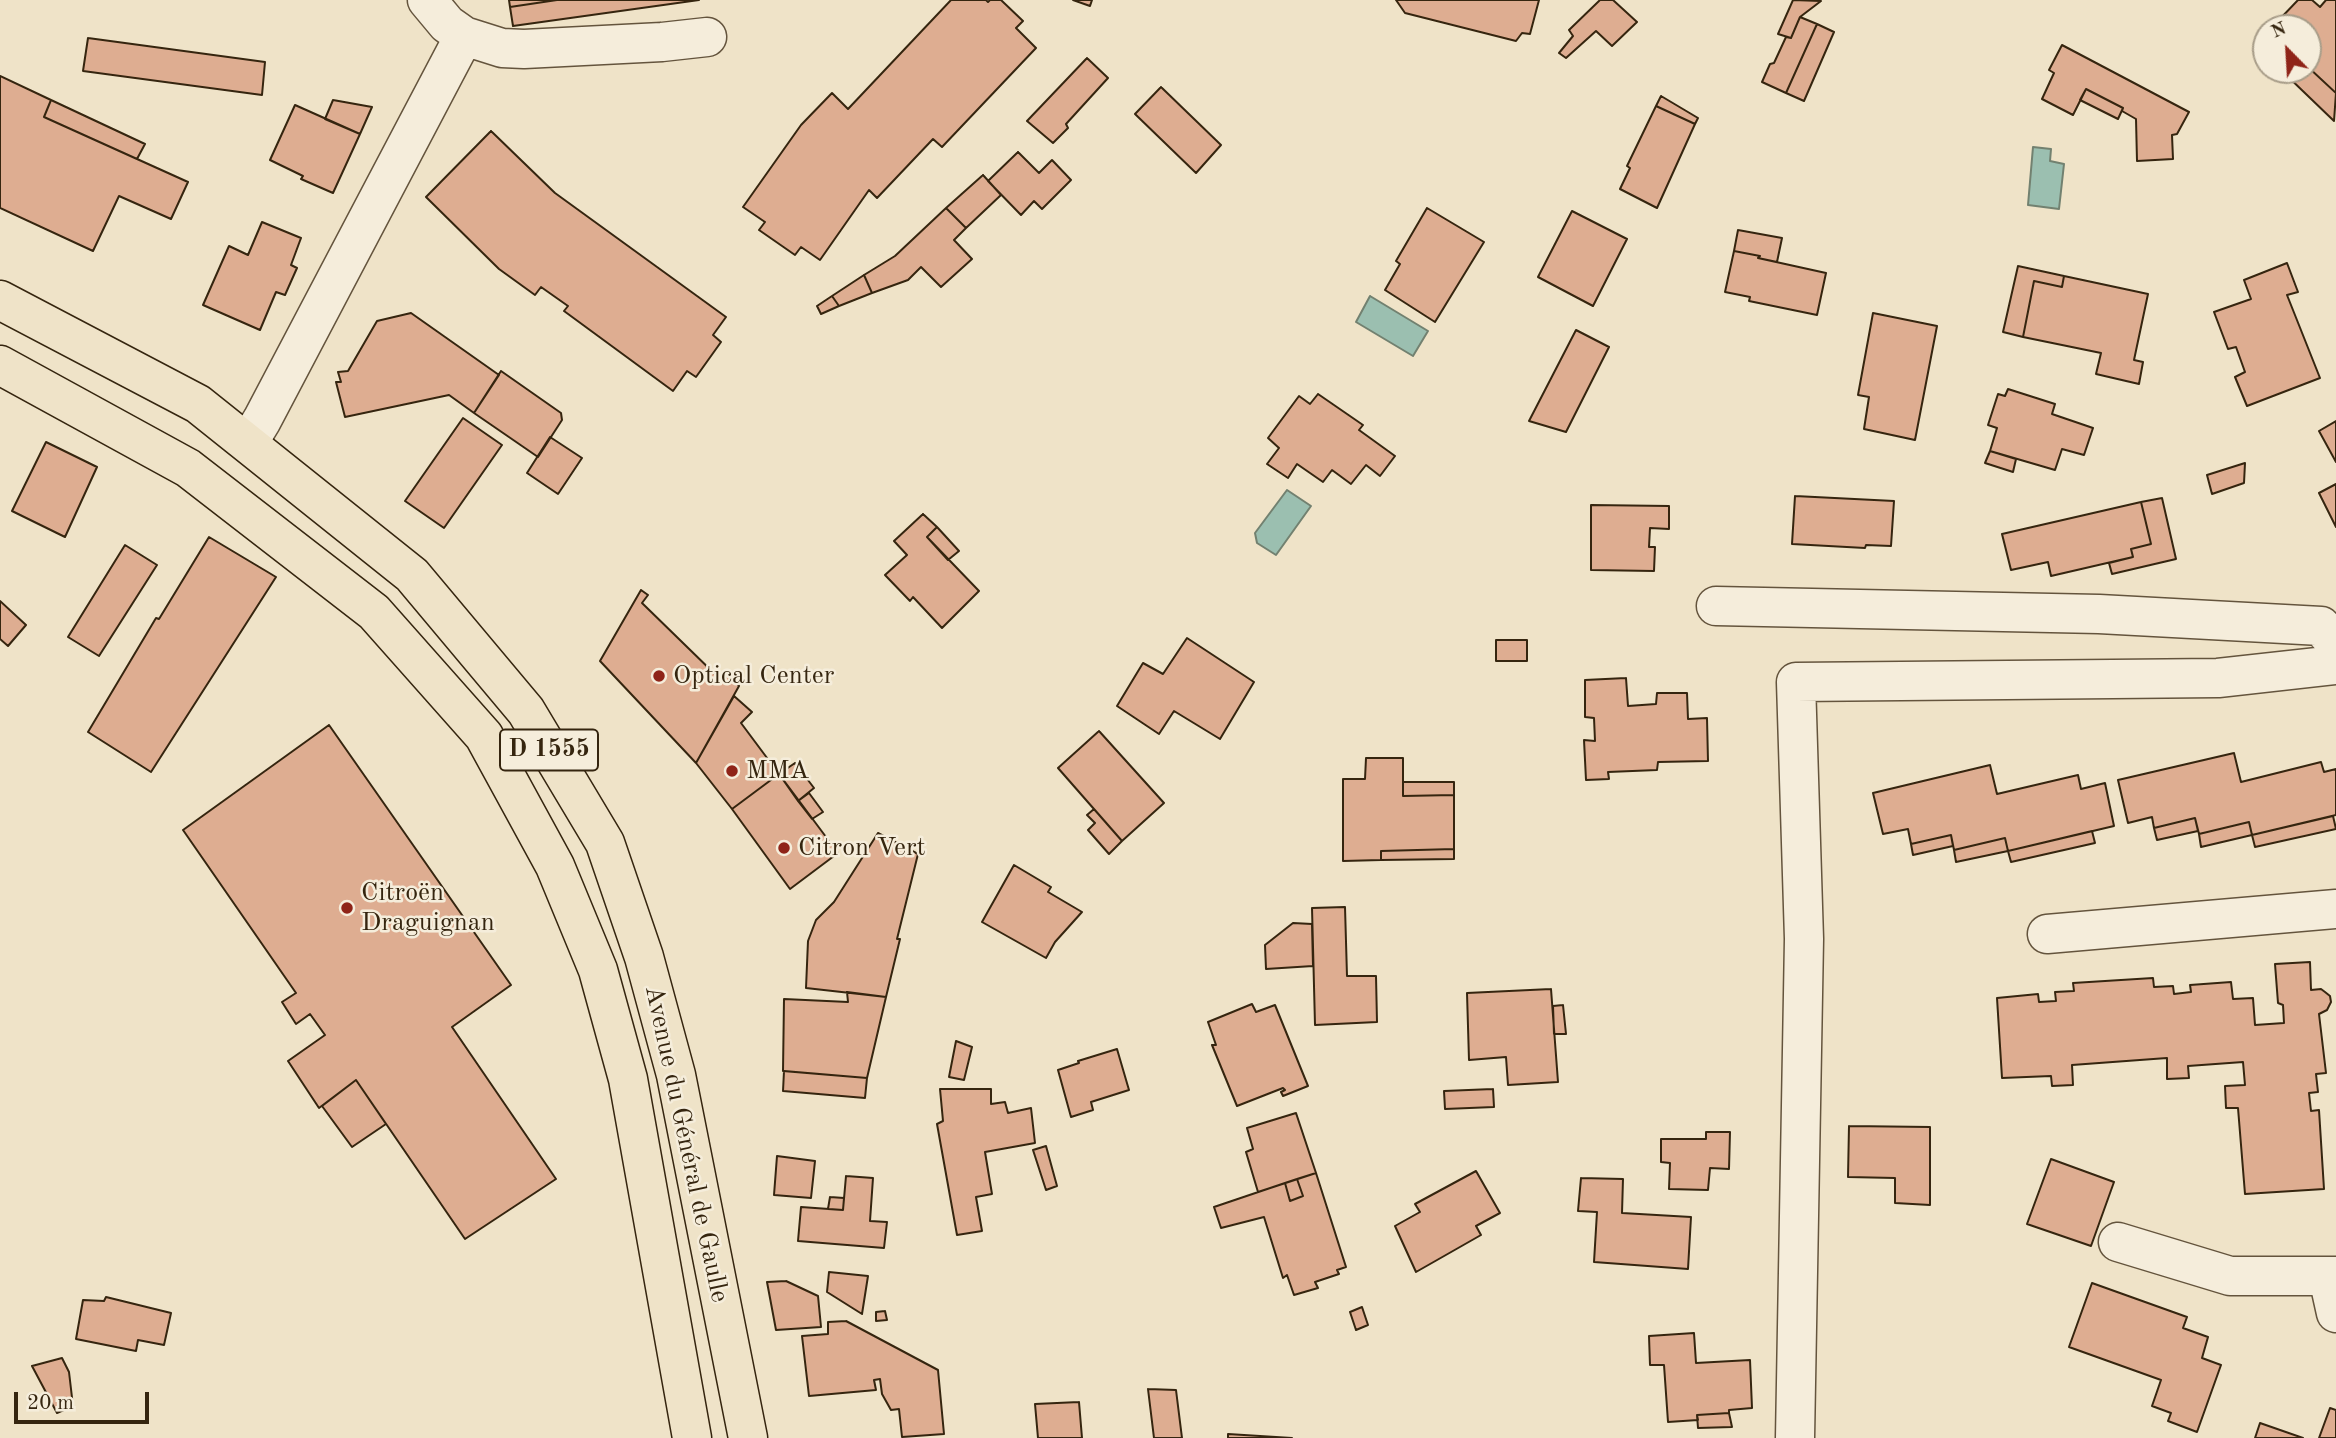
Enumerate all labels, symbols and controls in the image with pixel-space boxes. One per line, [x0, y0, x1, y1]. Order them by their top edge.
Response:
north arrow [2252, 14, 2322, 84]
text: N [2269, 20, 2290, 43]
place label: Optical Center [673, 660, 834, 692]
marker: Optical Center [651, 668, 667, 684]
road number: D 1555 [500, 730, 598, 770]
place label: MMA [746, 755, 809, 787]
marker: MMA [724, 763, 740, 779]
place label: Citron Vert [798, 832, 926, 864]
marker: Citron Vert [776, 840, 792, 856]
place label: Citroën Draguignan [361, 877, 495, 938]
marker: Citroën Draguignan [339, 900, 355, 916]
street label: Avenue du Général de Gaulle [637, 983, 735, 1305]
scale bar [18, 1378, 152, 1422]
text: 20 m [27, 1393, 74, 1414]

